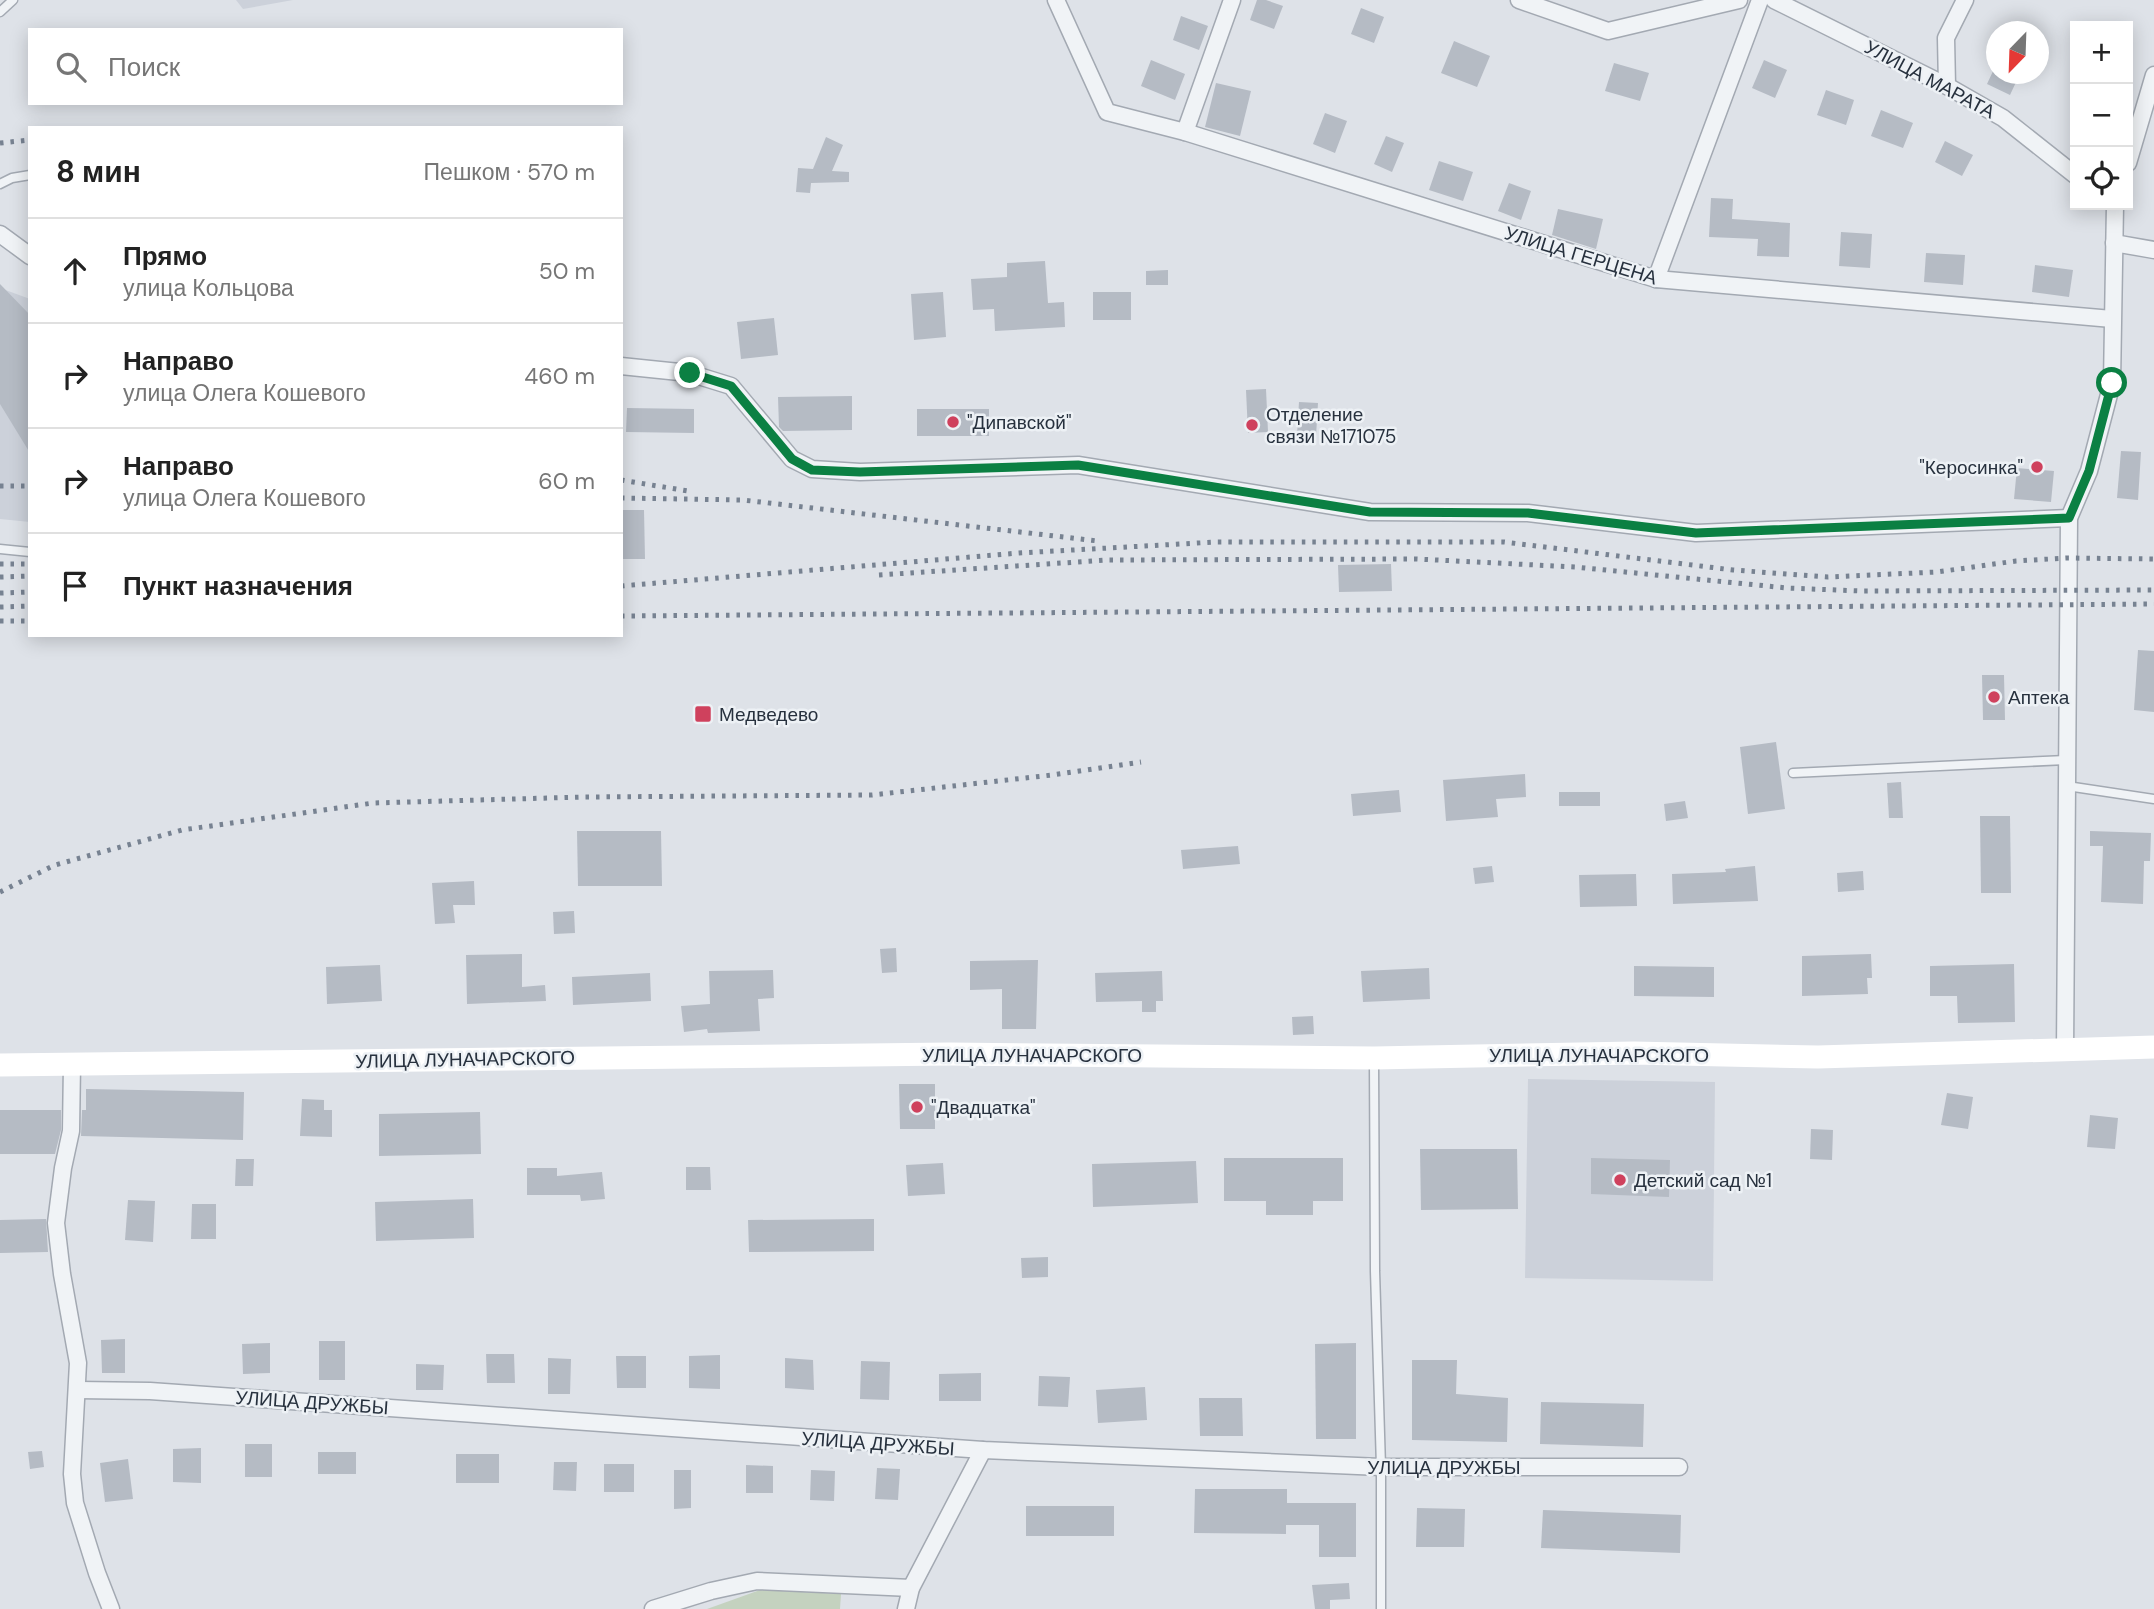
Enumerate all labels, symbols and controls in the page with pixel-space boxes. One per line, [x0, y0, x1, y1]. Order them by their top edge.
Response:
north arrow [1986, 21, 2049, 84]
map controls [2070, 21, 2133, 210]
button: + [2070, 21, 2133, 84]
search box [28, 28, 623, 105]
street label: УЛИЦА МАРАТА [1860, 35, 2000, 124]
icon: search [52, 48, 90, 86]
text: Поиск [108, 50, 180, 84]
button: − [2070, 84, 2133, 147]
button: locate [2070, 147, 2133, 210]
text: 8 мин [56, 152, 141, 191]
text: Пешком · 570 m [424, 157, 595, 187]
street label: УЛИЦА ГЕРЦЕНА [1502, 220, 1660, 291]
text: Прямо [123, 239, 207, 273]
icon: ahead [56, 252, 94, 290]
text: 50 m [539, 256, 595, 286]
text: улица Кольцова [123, 273, 294, 303]
text: Направо [123, 344, 234, 378]
icon: right [56, 357, 94, 395]
route end [674, 357, 705, 388]
text: 460 m [524, 361, 595, 391]
route start [2096, 367, 2127, 398]
text: улица Олега Кошевого [123, 378, 366, 408]
place label: Отделение связи №171075 [1266, 402, 1396, 449]
place label: "Дипавской" [967, 410, 1071, 435]
marker: "Дипавской" [945, 414, 961, 430]
marker: Отделение связи №171075 [1244, 417, 1260, 433]
text: Направо [123, 449, 234, 483]
place label: "Керосинка" [1919, 455, 2023, 480]
marker: "Керосинка" [2029, 459, 2045, 475]
icon: right [56, 462, 94, 500]
text: 60 m [538, 466, 595, 496]
text: улица Олега Кошевого [123, 483, 366, 513]
icon: arrive [56, 567, 94, 605]
text: Пункт назначения [123, 569, 353, 603]
place label: Аптека [2008, 685, 2070, 710]
marker: Аптека [1986, 689, 2002, 705]
place label: Медведево [719, 702, 818, 727]
marker: Медведево [693, 704, 713, 724]
street label: УЛИЦА ЛУНАЧАРСКОГО [922, 1043, 1142, 1068]
street label: УЛИЦА ЛУНАЧАРСКОГО [1489, 1043, 1709, 1068]
street label: УЛИЦА ЛУНАЧАРСКОГО [355, 1045, 575, 1074]
place label: "Двадцатка" [931, 1095, 1036, 1120]
marker: "Двадцатка" [909, 1099, 925, 1115]
place label: Детский сад №1 [1634, 1168, 1772, 1193]
marker: Детский сад №1 [1612, 1172, 1628, 1188]
street label: УЛИЦА ДРУЖБЫ [235, 1385, 389, 1420]
street label: УЛИЦА ДРУЖБЫ [801, 1426, 955, 1461]
street label: УЛИЦА ДРУЖБЫ [1367, 1455, 1521, 1480]

